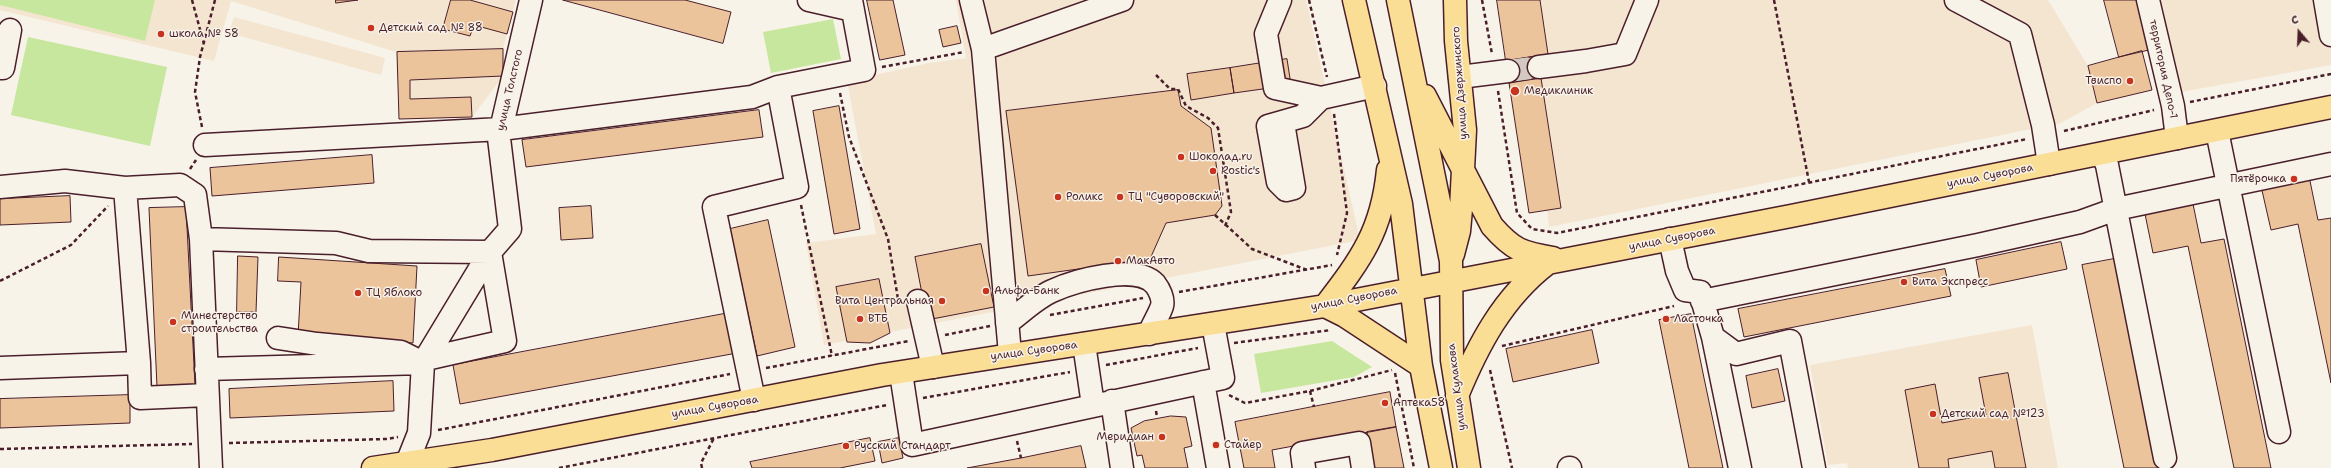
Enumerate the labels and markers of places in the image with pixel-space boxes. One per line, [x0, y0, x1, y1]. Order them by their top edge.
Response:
place label: Детский сад № 88 [379, 21, 483, 35]
marker: Детский сад № 88 [366, 23, 376, 33]
place label: школа № 58 [169, 27, 239, 41]
marker: школа № 58 [156, 29, 166, 39]
place label: Твиспо [2085, 74, 2122, 88]
marker: Твиспо [2125, 76, 2135, 86]
place label: Медиклиник [1524, 84, 1593, 98]
marker: Медиклиник [1509, 85, 1521, 97]
place label: Шоколад.ru [1189, 150, 1252, 164]
marker: Шоколад.ru [1176, 152, 1186, 162]
place label: Rostic's [1221, 164, 1260, 178]
marker: Rostic's [1208, 166, 1218, 176]
place label: Пятёрочка [2230, 172, 2286, 186]
marker: Пятёрочка [2289, 174, 2299, 184]
place label: Роликс [1066, 190, 1103, 204]
place label: ТЦ "Суворовский" [1128, 190, 1224, 204]
marker: Роликс [1053, 192, 1063, 202]
marker: ТЦ "Суворовский" [1115, 192, 1125, 202]
place label: МакАвто [1126, 254, 1175, 268]
marker: МакАвто [1113, 256, 1123, 266]
place label: Вита Экспресс [1912, 275, 1988, 289]
marker: Вита Экспресс [1899, 277, 1909, 287]
place label: Альфа-Банк [994, 284, 1059, 298]
place label: ТЦ Яблоко [366, 286, 422, 300]
marker: Альфа-Банк [981, 286, 991, 296]
marker: ТЦ Яблоко [353, 288, 363, 298]
place label: Вита Центральная [835, 294, 934, 308]
marker: Вита Центральная [937, 296, 947, 306]
place label: Минестерство строительства [181, 309, 258, 335]
place label: ВТБ [868, 312, 888, 326]
place label: Ласточка [1674, 312, 1724, 326]
marker: ВТБ [855, 314, 865, 324]
marker: Ласточка [1661, 314, 1671, 324]
marker: Минестерство строительства [168, 317, 178, 327]
place label: Аптека58 [1393, 396, 1445, 410]
marker: Аптека58 [1380, 398, 1390, 408]
place label: Детский сад №123 [1941, 407, 2045, 421]
marker: Детский сад №123 [1928, 409, 1938, 419]
place label: Меридиан [1096, 430, 1154, 444]
marker: Меридиан [1157, 432, 1167, 442]
place label: Стайер [1224, 438, 1262, 452]
place label: Русский Стандарт [854, 439, 951, 453]
marker: Стайер [1211, 440, 1221, 450]
marker: Русский Стандарт [841, 441, 851, 451]

